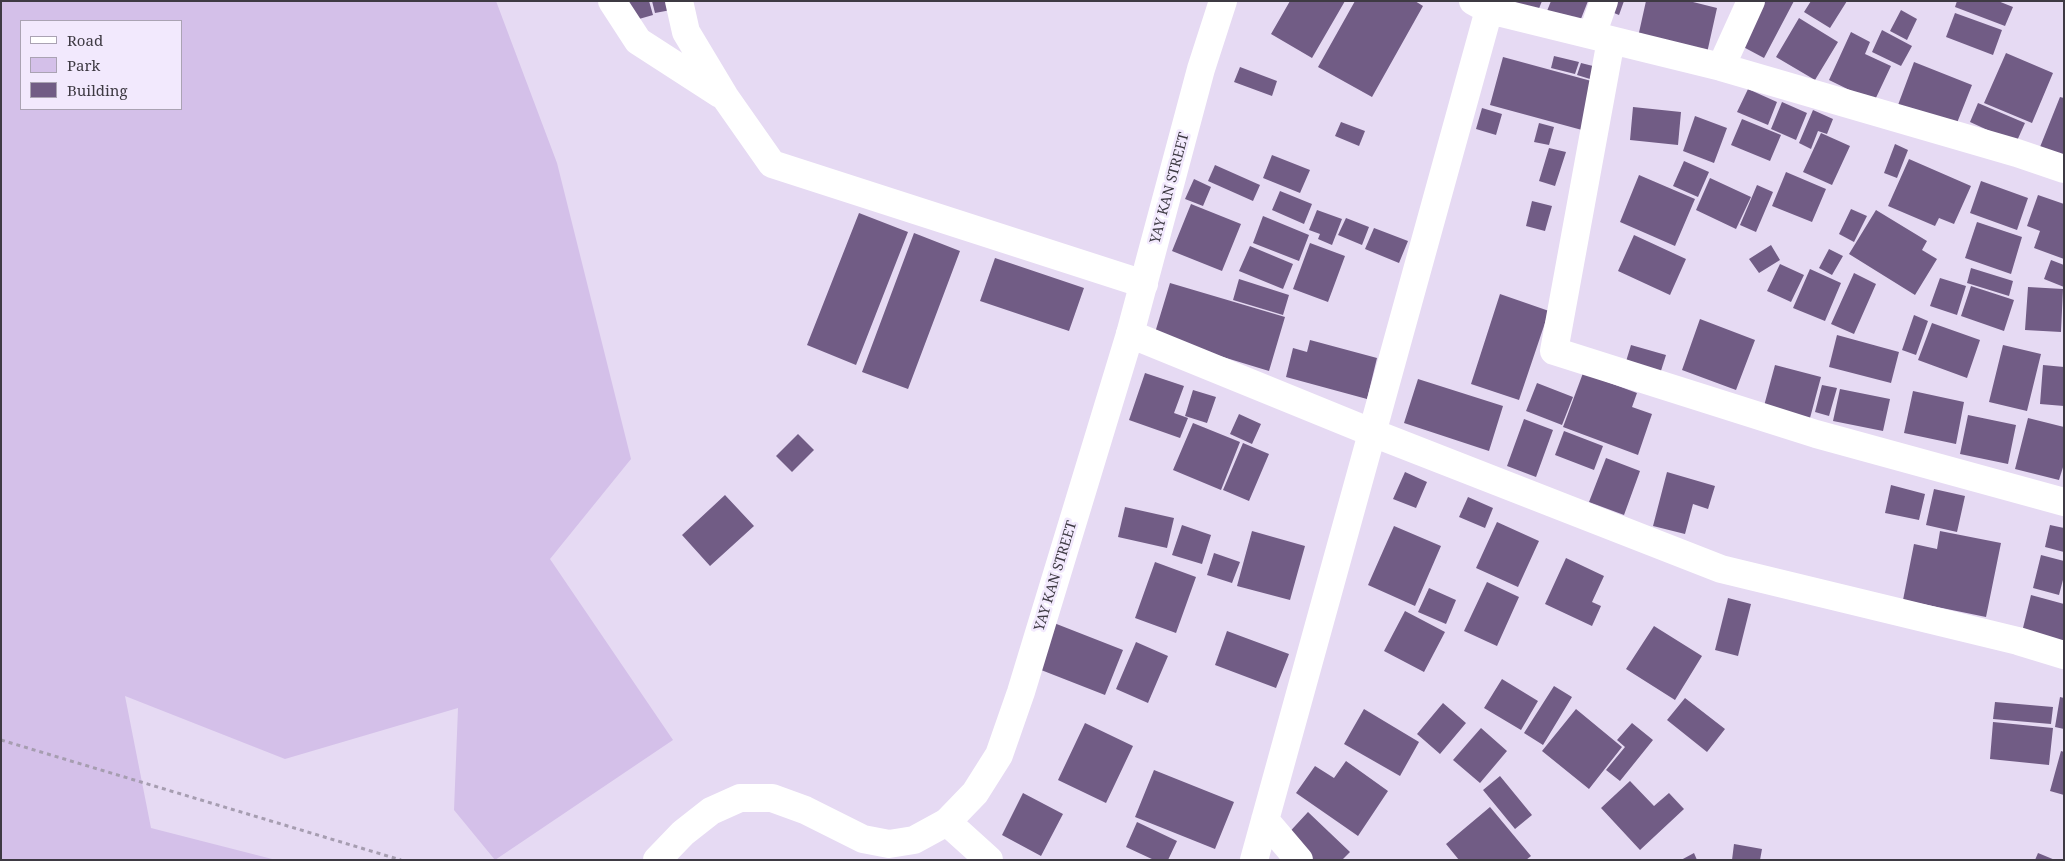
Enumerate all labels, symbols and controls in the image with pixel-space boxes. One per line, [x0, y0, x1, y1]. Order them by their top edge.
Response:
legend [20, 20, 182, 110]
text: Road [67, 30, 103, 50]
text: Park [67, 55, 100, 75]
text: Building [67, 80, 128, 100]
street label: YAY KAN STREET [1147, 131, 1193, 245]
street label: YAY KAN STREET [1031, 519, 1081, 633]

